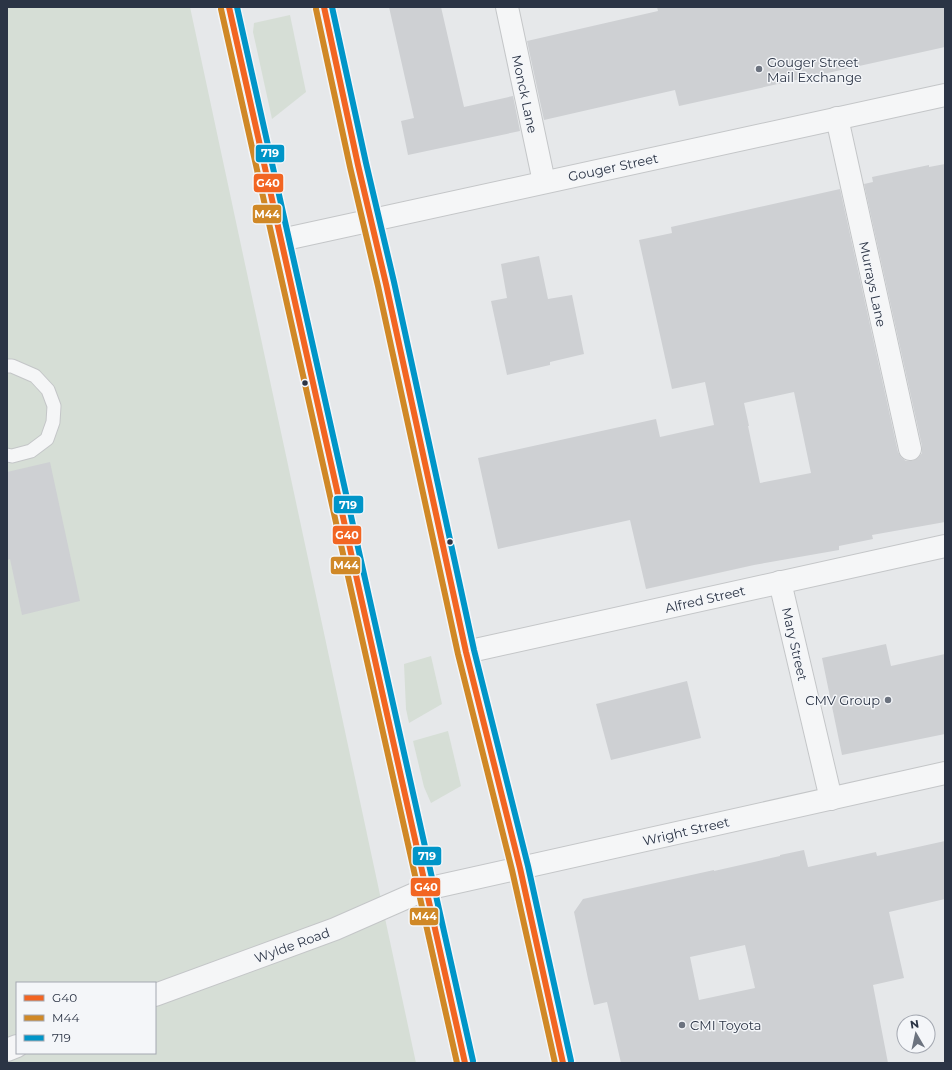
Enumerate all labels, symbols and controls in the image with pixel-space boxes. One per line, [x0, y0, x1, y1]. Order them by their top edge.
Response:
street label: Monck Lane [509, 53, 541, 135]
place label: Gouger Street Mail Exchange [767, 54, 862, 85]
marker: Gouger Street Mail Exchange [754, 64, 764, 74]
line badge: 719 [255, 144, 285, 163]
text: 719 [261, 146, 279, 160]
street label: Gouger Street [567, 150, 659, 184]
line badge: G40 [253, 173, 284, 193]
text: G40 [256, 176, 280, 190]
line badge: M44 [252, 204, 282, 224]
text: M44 [254, 207, 280, 221]
street label: Murrays Lane [856, 240, 890, 328]
unlabelled marker [300, 378, 310, 388]
line badge: 719 [333, 495, 364, 514]
text: 719 [339, 498, 357, 512]
line badge: G40 [332, 525, 362, 545]
text: G40 [335, 528, 359, 542]
unlabelled marker [445, 537, 455, 547]
line badge: M44 [330, 556, 361, 575]
text: M44 [333, 558, 359, 572]
street label: Alfred Street [663, 582, 747, 616]
street label: Mary Street [779, 606, 811, 682]
place label: CMV Group [805, 692, 880, 708]
marker: CMV Group [883, 695, 893, 705]
street label: Wright Street [641, 813, 731, 849]
line badge: 719 [412, 846, 442, 866]
text: 719 [418, 849, 436, 863]
line badge: G40 [410, 877, 441, 897]
text: G40 [414, 880, 438, 894]
line badge: M44 [409, 907, 439, 926]
text: M44 [411, 909, 437, 923]
street label: Wylde Road [252, 924, 332, 966]
legend [16, 982, 156, 1054]
text: G40 [52, 990, 77, 1005]
text: M44 [52, 1010, 79, 1025]
north arrow [896, 1014, 936, 1054]
place label: CMI Toyota [690, 1017, 761, 1033]
text: N [909, 1017, 920, 1032]
marker: CMI Toyota [677, 1020, 687, 1030]
text: 719 [52, 1030, 71, 1045]

